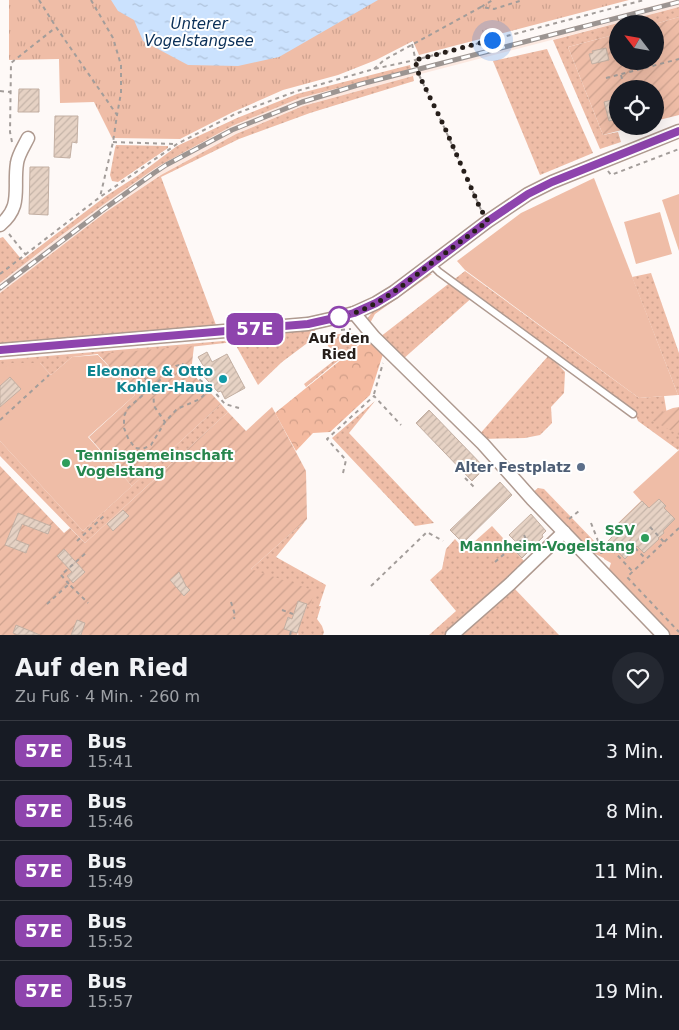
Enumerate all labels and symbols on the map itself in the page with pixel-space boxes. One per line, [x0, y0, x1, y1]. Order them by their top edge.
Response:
water label: Unterer Vogelstangsee [144, 15, 254, 50]
north arrow [609, 15, 664, 70]
your location [480, 28, 505, 53]
marker: Auf den Ried [328, 306, 350, 328]
line badge: 57E [226, 313, 284, 345]
place label: Auf den Ried [308, 330, 370, 362]
place label: Eleonore & Otto Kohler-Haus [87, 363, 213, 395]
marker: Eleonore & Otto Kohler-Haus [217, 373, 229, 385]
place label: Tennisgemeinschaft Vogelstang [76, 447, 234, 479]
marker: Tennisgemeinschaft Vogelstang [60, 457, 72, 469]
place label: Alter Festplatz [455, 459, 571, 475]
marker: Alter Festplatz [575, 461, 587, 473]
place label: SSV Mannheim-Vogelstang [460, 522, 635, 554]
marker: SSV Mannheim-Vogelstang [639, 532, 651, 544]

